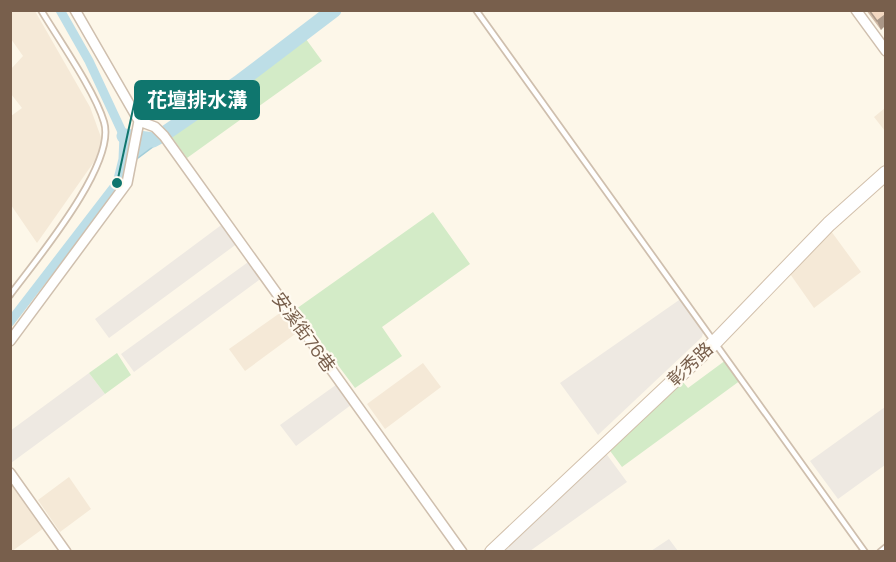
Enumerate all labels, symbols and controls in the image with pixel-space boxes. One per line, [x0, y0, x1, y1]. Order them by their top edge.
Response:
callout: 花壇排水溝 [135, 81, 259, 119]
text: 花壇排水溝 [147, 87, 247, 113]
street label: 安溪街76巷 [267, 288, 341, 376]
street label: 彰秀路 [662, 337, 718, 391]

